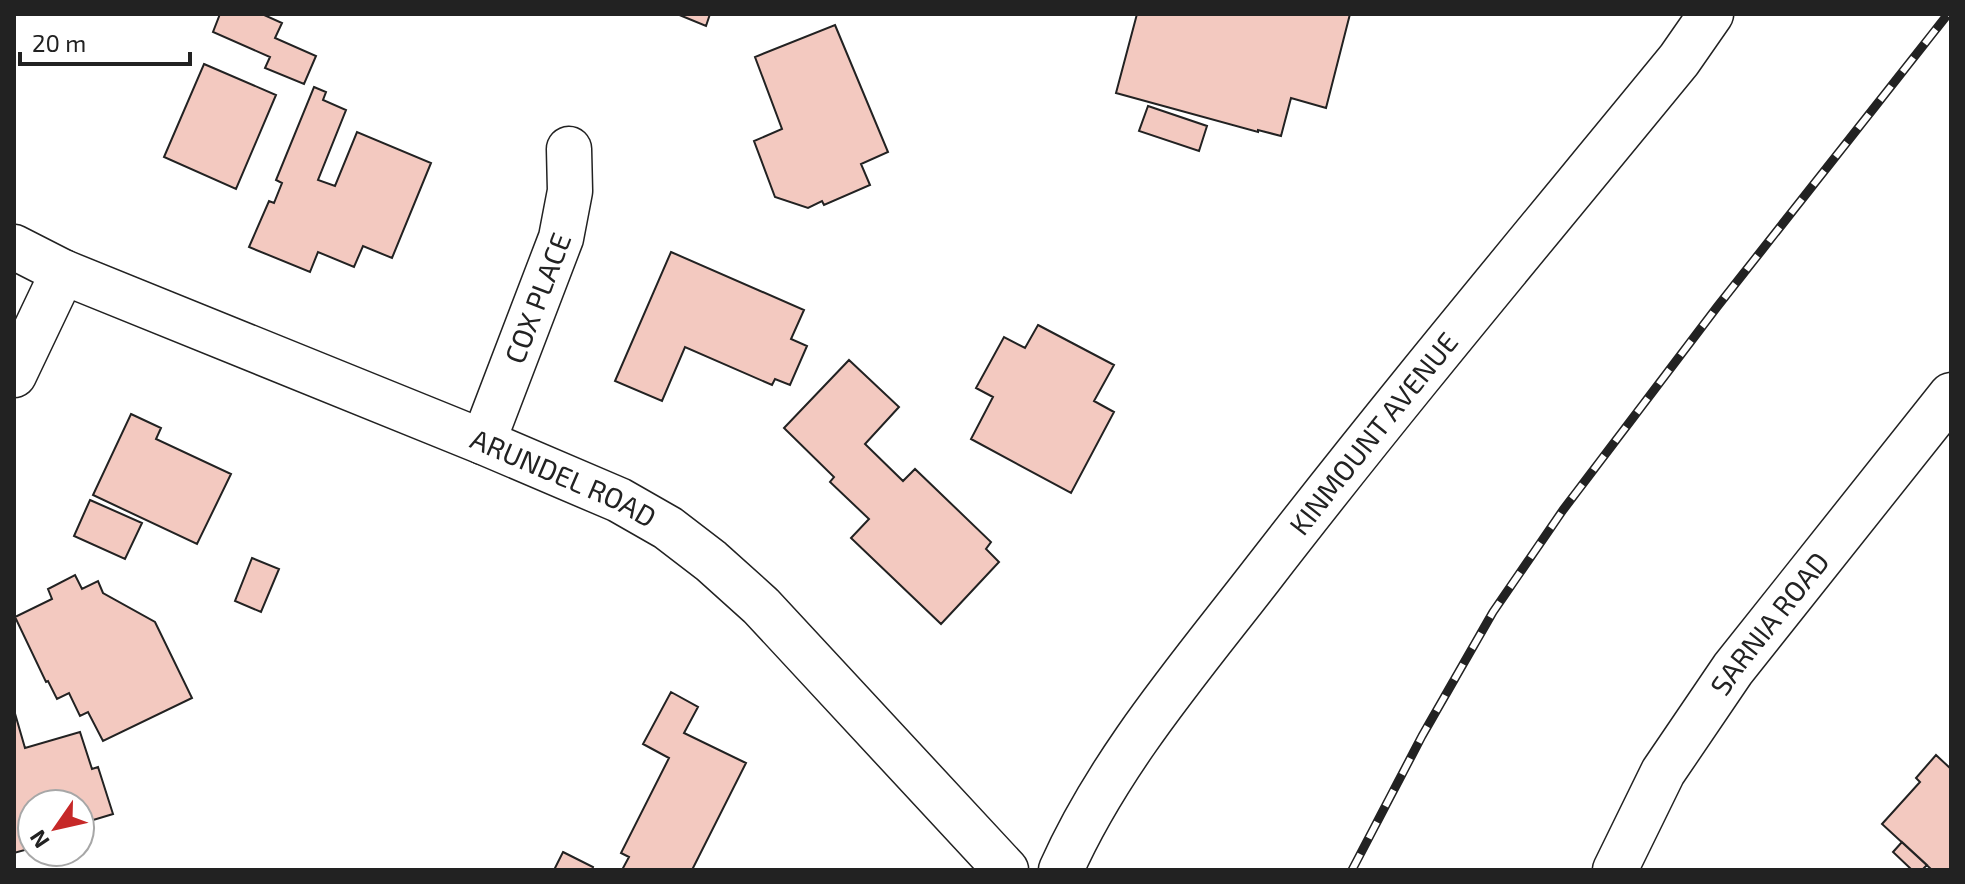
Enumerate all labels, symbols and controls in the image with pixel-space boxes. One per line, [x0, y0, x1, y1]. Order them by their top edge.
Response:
scale bar [20, 16, 190, 66]
text: 20 m [32, 28, 86, 57]
street label: COX PLACE [497, 228, 577, 368]
street label: KINMOUNT AVENUE [1282, 325, 1464, 541]
street label: ARUNDEL ROAD [466, 421, 662, 534]
street label: SARNIA ROAD [1702, 545, 1836, 701]
north arrow [16, 788, 96, 868]
text: N [23, 826, 54, 854]

